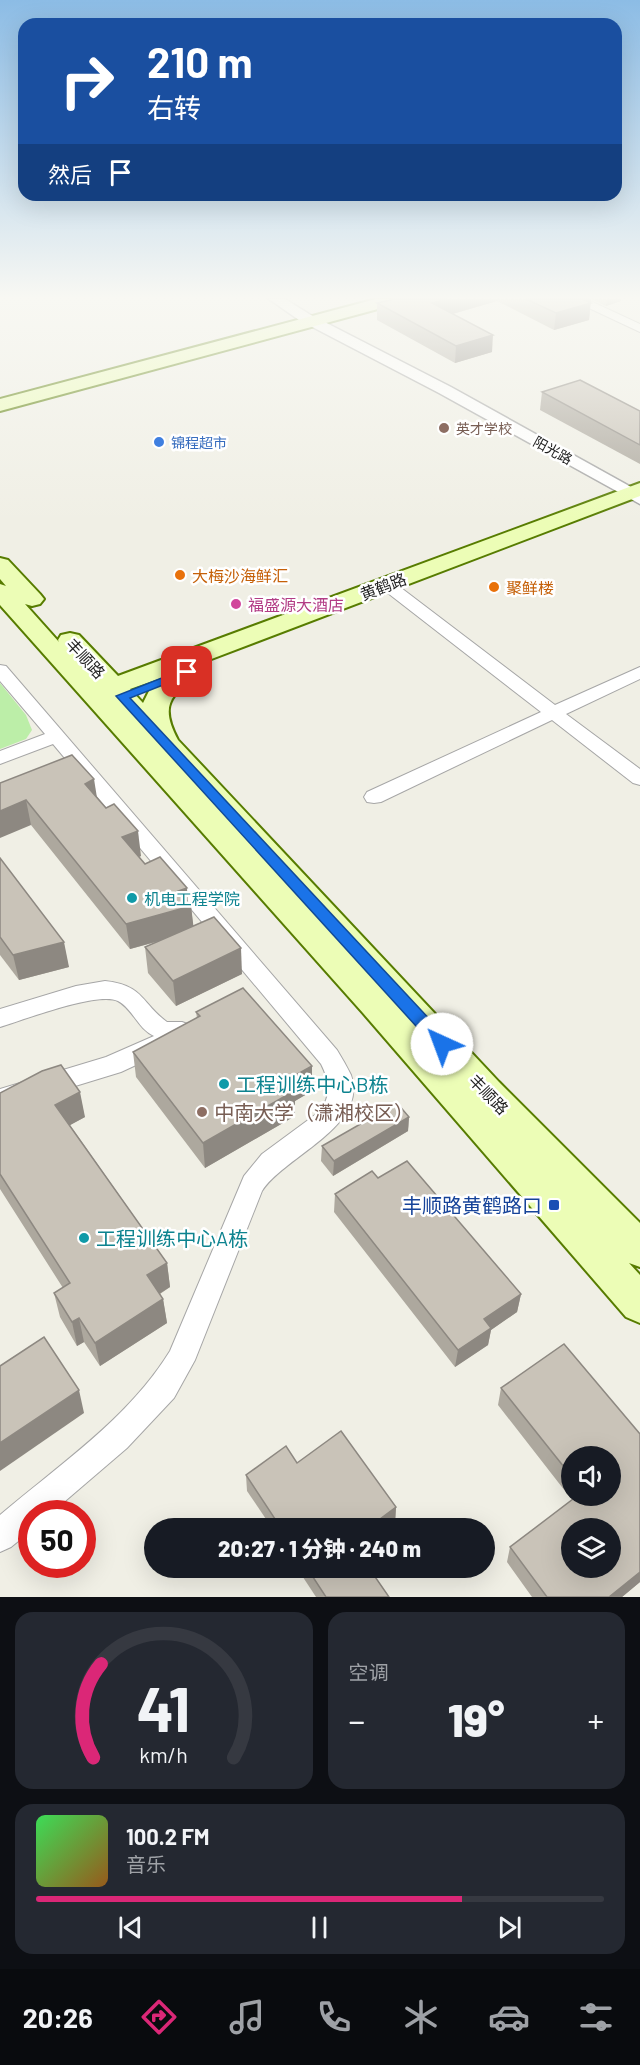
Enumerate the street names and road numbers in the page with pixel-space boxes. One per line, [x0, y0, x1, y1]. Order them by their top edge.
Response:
street label: 阳光路 [531, 432, 575, 468]
street label: 黄鹤路 [357, 569, 409, 603]
street label: 丰顺路 [63, 634, 109, 682]
street label: 丰顺路 [465, 1070, 513, 1118]

